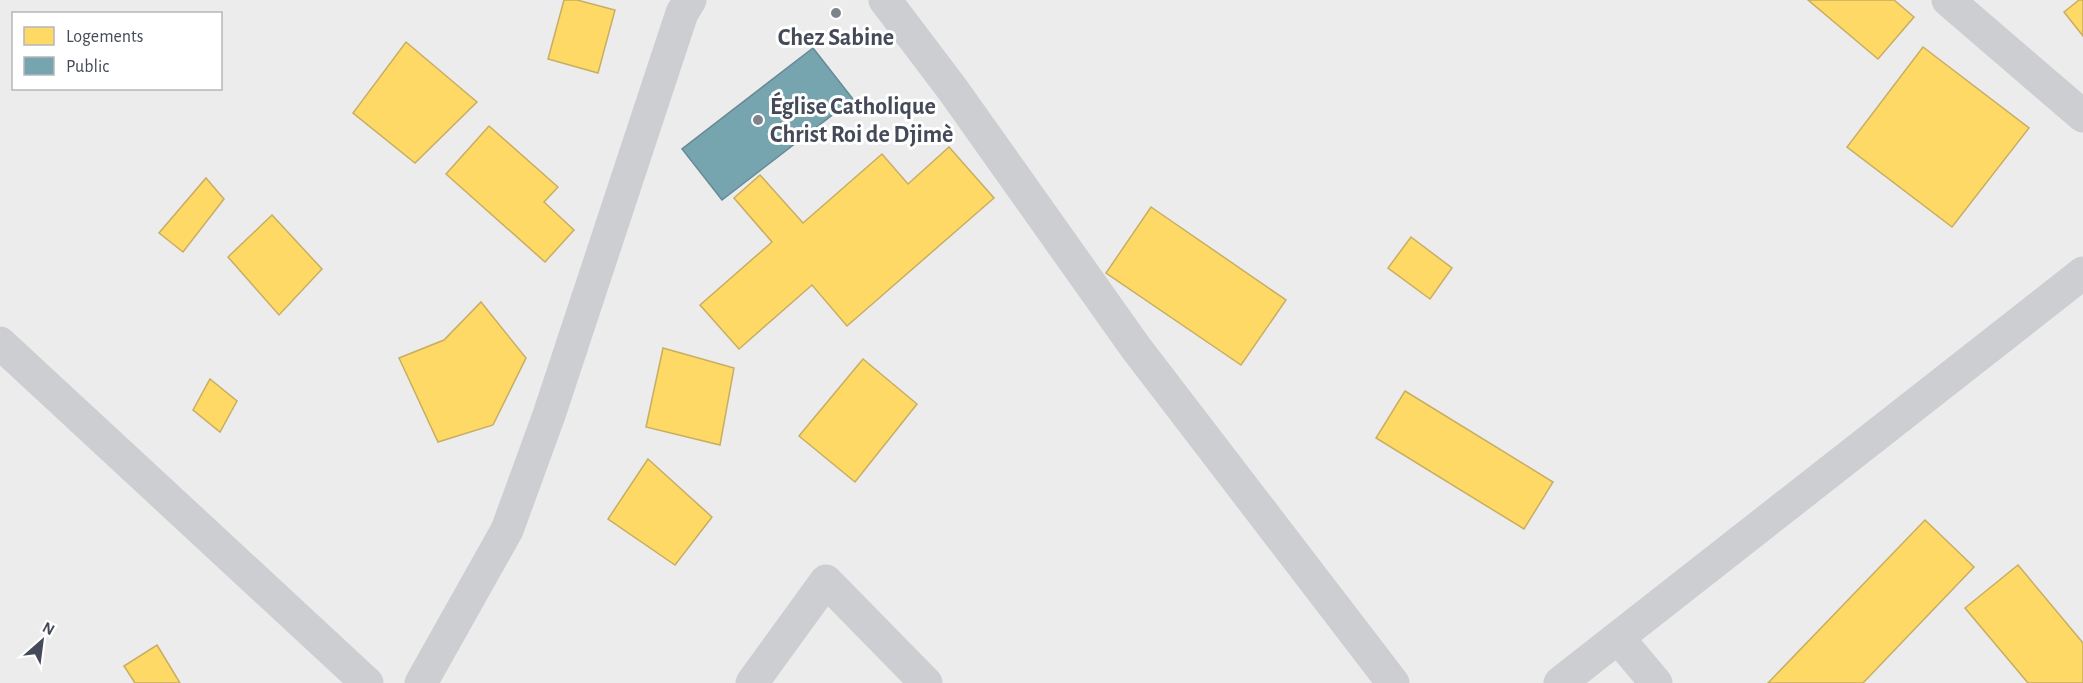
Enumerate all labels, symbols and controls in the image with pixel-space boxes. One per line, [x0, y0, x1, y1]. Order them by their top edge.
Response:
marker: Chez Sabine [829, 6, 843, 20]
legend [12, 12, 222, 90]
place label: Chez Sabine [778, 26, 894, 50]
text: Logements [66, 28, 144, 46]
text: Public [66, 58, 109, 76]
place label: Église Catholique Christ Roi de Djimè [770, 91, 953, 147]
marker: Église Catholique Christ Roi de Djimè [751, 113, 765, 127]
north arrow [12, 611, 72, 671]
text: N [40, 619, 57, 638]

